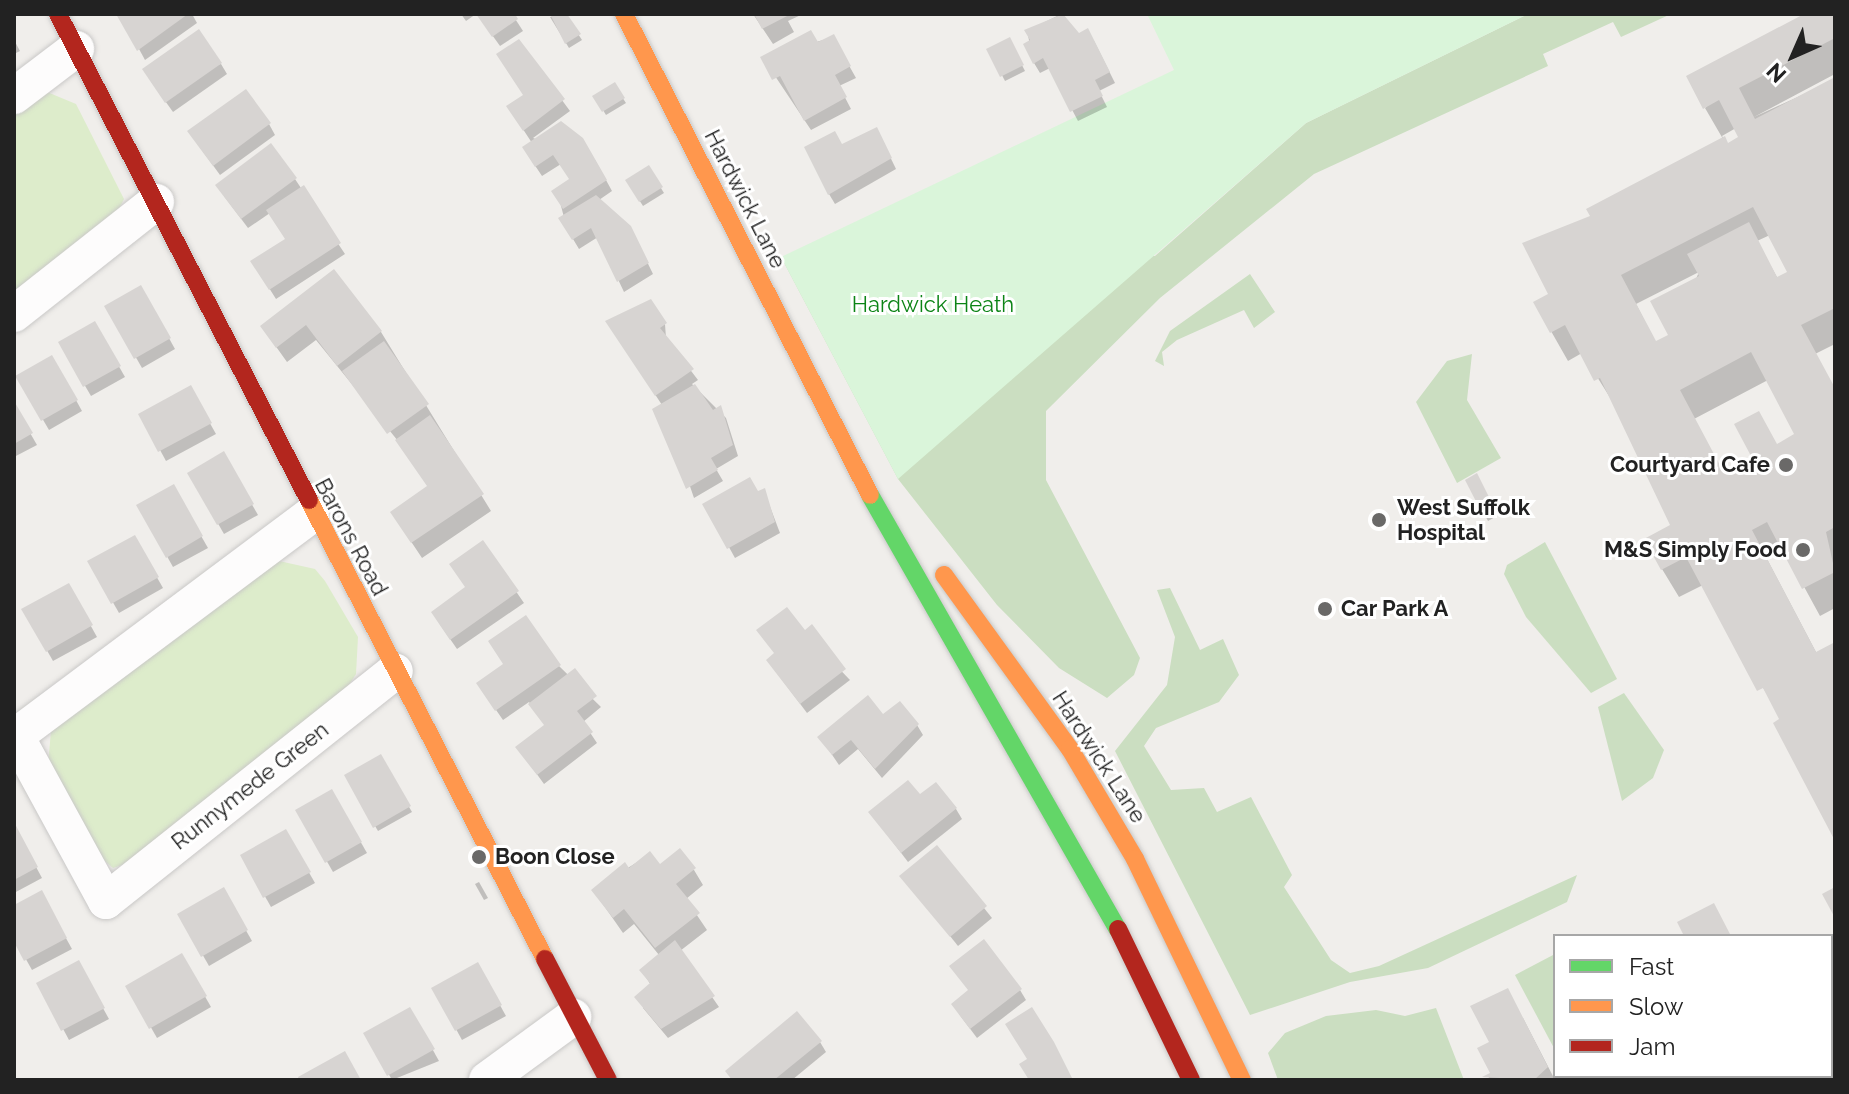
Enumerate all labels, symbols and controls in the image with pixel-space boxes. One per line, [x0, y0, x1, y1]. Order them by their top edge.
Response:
north arrow [1753, 16, 1833, 96]
text: N [1761, 58, 1791, 88]
street label: Hardwick Lane [699, 125, 791, 273]
park label: Hardwick Heath [852, 292, 1014, 318]
place label: Courtyard Cafe [1610, 452, 1770, 478]
marker: Courtyard Cafe [1777, 456, 1795, 474]
street label: Barons Road [309, 474, 393, 600]
place label: West Suffolk Hospital [1397, 494, 1530, 546]
marker: West Suffolk Hospital [1368, 509, 1390, 531]
place label: M&S Simply Food [1603, 537, 1787, 563]
marker: M&S Simply Food [1794, 541, 1812, 559]
place label: Car Park A [1341, 596, 1450, 622]
marker: Car Park A [1316, 600, 1334, 618]
street label: Hardwick Lane [1047, 686, 1151, 828]
street label: Runnymede Green [166, 717, 334, 855]
place label: Boon Close [495, 844, 615, 870]
marker: Boon Close [470, 848, 488, 866]
legend [1553, 934, 1833, 1078]
text: Fast [1629, 952, 1674, 981]
text: Slow [1629, 992, 1683, 1021]
text: Jam [1629, 1032, 1675, 1061]

